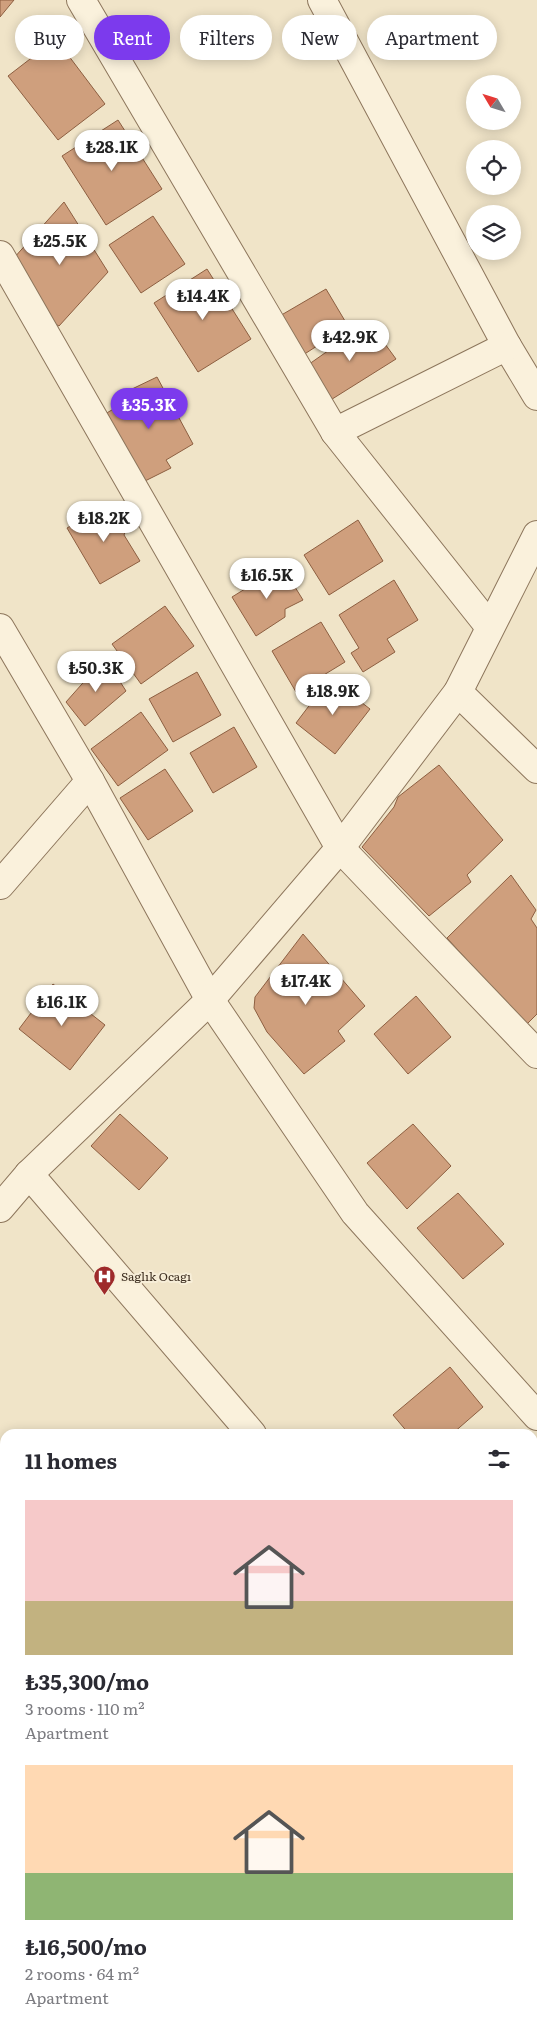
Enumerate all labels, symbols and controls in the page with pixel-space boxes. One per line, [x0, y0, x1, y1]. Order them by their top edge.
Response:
chip: Buy [15, 15, 84, 60]
chip: Rent [94, 15, 170, 60]
chip: Filters [180, 15, 272, 60]
chip: New [282, 15, 357, 60]
chip: Apartment [367, 15, 497, 60]
north arrow [466, 75, 521, 130]
map controls [466, 75, 521, 260]
pin: ₺28.1K [71, 130, 153, 172]
text: ₺28.1K [86, 134, 138, 158]
button: locate [466, 140, 521, 195]
button: layers [466, 205, 521, 260]
pin: ₺25.5K [19, 224, 101, 266]
text: ₺25.5K [33, 228, 87, 252]
pin: ₺14.4K [162, 278, 244, 321]
text: ₺14.4K [176, 283, 230, 307]
pin: ₺42.9K [309, 320, 391, 362]
text: ₺42.9K [322, 324, 378, 348]
pin: ₺35.3K [108, 388, 190, 430]
text: ₺35.3K [122, 392, 176, 416]
pin: ₺18.2K [63, 500, 145, 543]
text: ₺18.2K [78, 505, 130, 529]
pin: ₺16.5K [226, 558, 308, 600]
text: ₺16.5K [241, 562, 293, 586]
pin: ₺50.3K [55, 650, 137, 693]
text: ₺50.3K [68, 655, 124, 679]
pin: ₺18.9K [292, 674, 374, 716]
text: ₺18.9K [306, 678, 360, 702]
pin: ₺17.4K [265, 964, 347, 1006]
text: ₺17.4K [281, 968, 331, 992]
pin: ₺16.1K [21, 984, 103, 1027]
text: ₺16.1K [37, 989, 87, 1013]
hospital icon: Saglık Ocagı [93, 1265, 117, 1296]
place label: Saglık Ocagı [121, 1267, 191, 1285]
text: 11 homes [25, 1444, 117, 1475]
icon: filters [485, 1445, 513, 1473]
icon: home [224, 1532, 314, 1622]
text: ₺35,300/mo [25, 1665, 149, 1696]
text: 3 rooms · 110 m² [25, 1696, 145, 1720]
text: Apartment [25, 1720, 109, 1744]
icon: home [224, 1797, 314, 1887]
text: ₺16,500/mo [25, 1930, 147, 1961]
text: 2 rooms · 64 m² [25, 1961, 139, 1985]
text: Apartment [25, 1985, 109, 2009]

